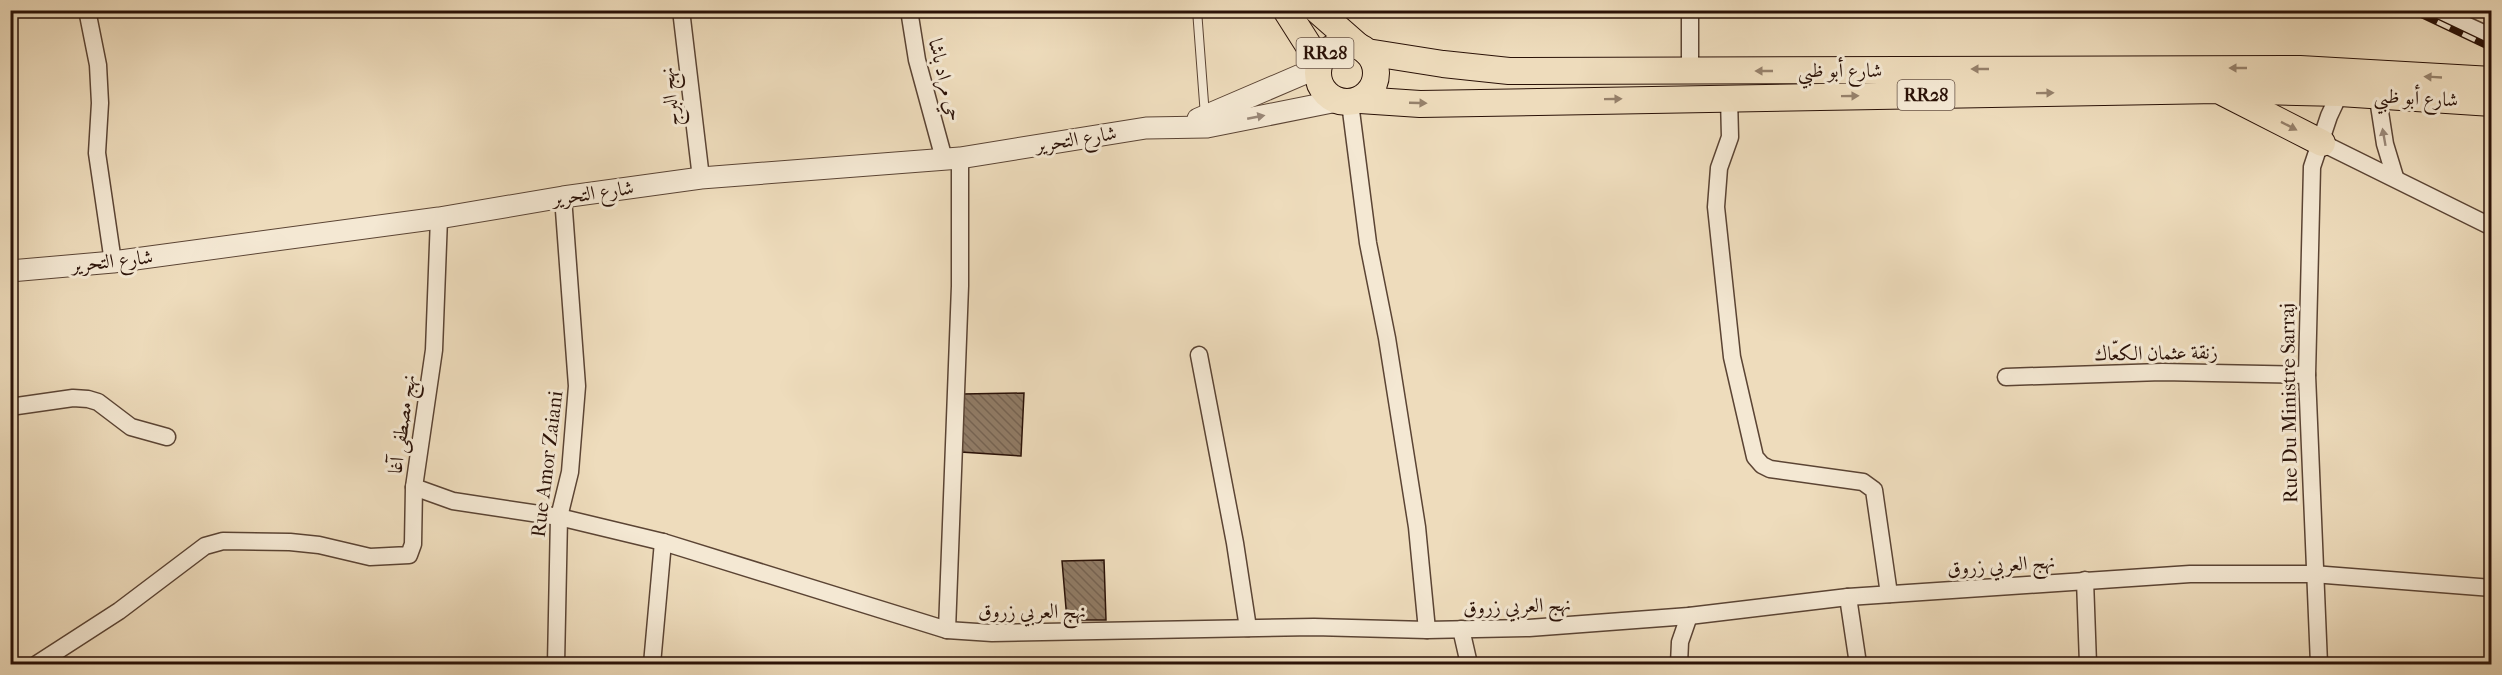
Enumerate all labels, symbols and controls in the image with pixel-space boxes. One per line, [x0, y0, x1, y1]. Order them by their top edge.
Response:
street label: حي مراد باشا [920, 36, 966, 125]
road number: RR28 [1296, 38, 1354, 68]
street label: شارع أبو ظبي [1798, 56, 1882, 89]
one-way arrow [2229, 63, 2248, 73]
one-way arrow [1971, 64, 1990, 74]
street label: نهج البرج [655, 65, 691, 128]
one-way arrow [1755, 66, 1774, 76]
one-way arrow [2424, 72, 2443, 81]
road number: RR28 [1898, 80, 1954, 110]
street label: شارع أبو ظبي [2373, 81, 2459, 119]
one-way arrow [2035, 88, 2054, 98]
one-way arrow [1840, 91, 1859, 101]
one-way arrow [1603, 94, 1622, 104]
one-way arrow [1408, 98, 1427, 108]
one-way arrow [1247, 112, 1266, 121]
street label: شارع التحرير [1032, 121, 1119, 163]
one-way arrow [2280, 121, 2297, 131]
one-way arrow [2379, 127, 2388, 146]
street label: شارع التحرير [549, 176, 636, 216]
street label: شارع التحرير [68, 245, 155, 283]
street label: Rue Du Ministre Sarraj [2276, 303, 2302, 503]
street label: زنقة عثمان الكعّاك [2094, 337, 2218, 366]
street label: نهج مصطفى آغا [383, 373, 426, 476]
street label: Rue Amor Zaiani [527, 389, 567, 539]
street label: نهج العربي زروق [1946, 550, 2056, 586]
street label: نهج العربي زروق [1463, 593, 1572, 625]
street label: نهج العربي زروق [978, 600, 1086, 629]

